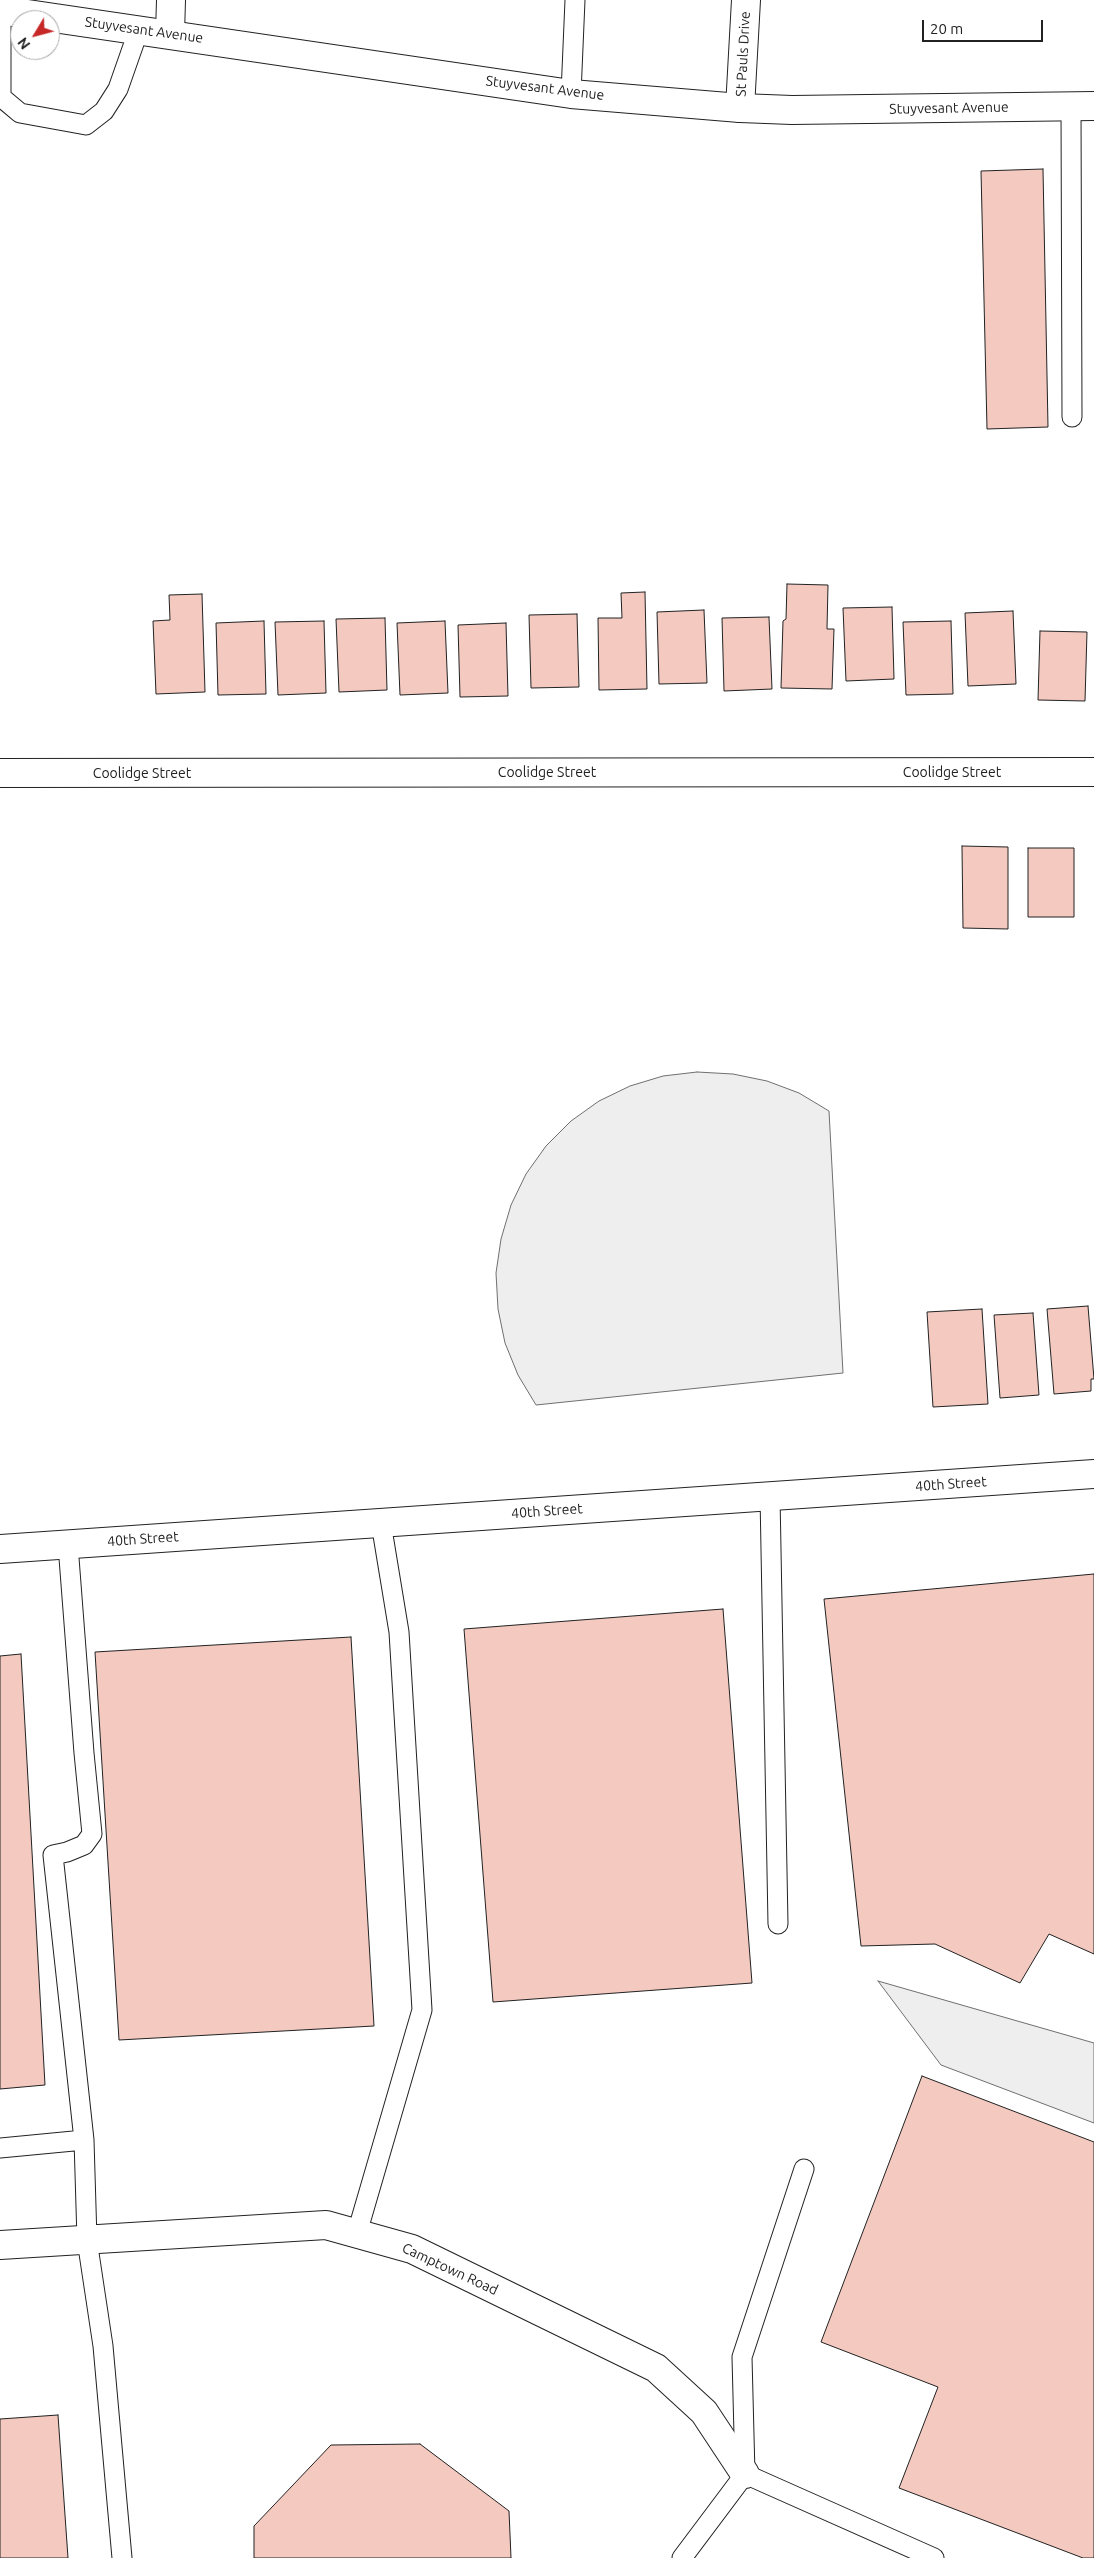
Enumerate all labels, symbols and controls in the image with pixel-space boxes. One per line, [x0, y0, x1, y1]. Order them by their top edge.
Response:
north arrow [10, 10, 60, 60]
scale bar [924, 10, 1045, 42]
street label: St Pauls Drive [732, 11, 754, 97]
street label: Stuyvesant Avenue [84, 13, 204, 47]
text: 20 m [930, 20, 963, 37]
text: N [14, 34, 33, 52]
street label: Stuyvesant Avenue [485, 72, 605, 104]
street label: Stuyvesant Avenue [889, 99, 1009, 117]
street label: Coolidge Street [498, 764, 596, 780]
street label: Coolidge Street [903, 764, 1001, 780]
street label: Coolidge Street [93, 765, 191, 781]
street label: 40th Street [915, 1473, 987, 1495]
street label: 40th Street [511, 1500, 583, 1522]
street label: 40th Street [107, 1528, 179, 1550]
street label: Camptown Road [399, 2239, 501, 2299]

